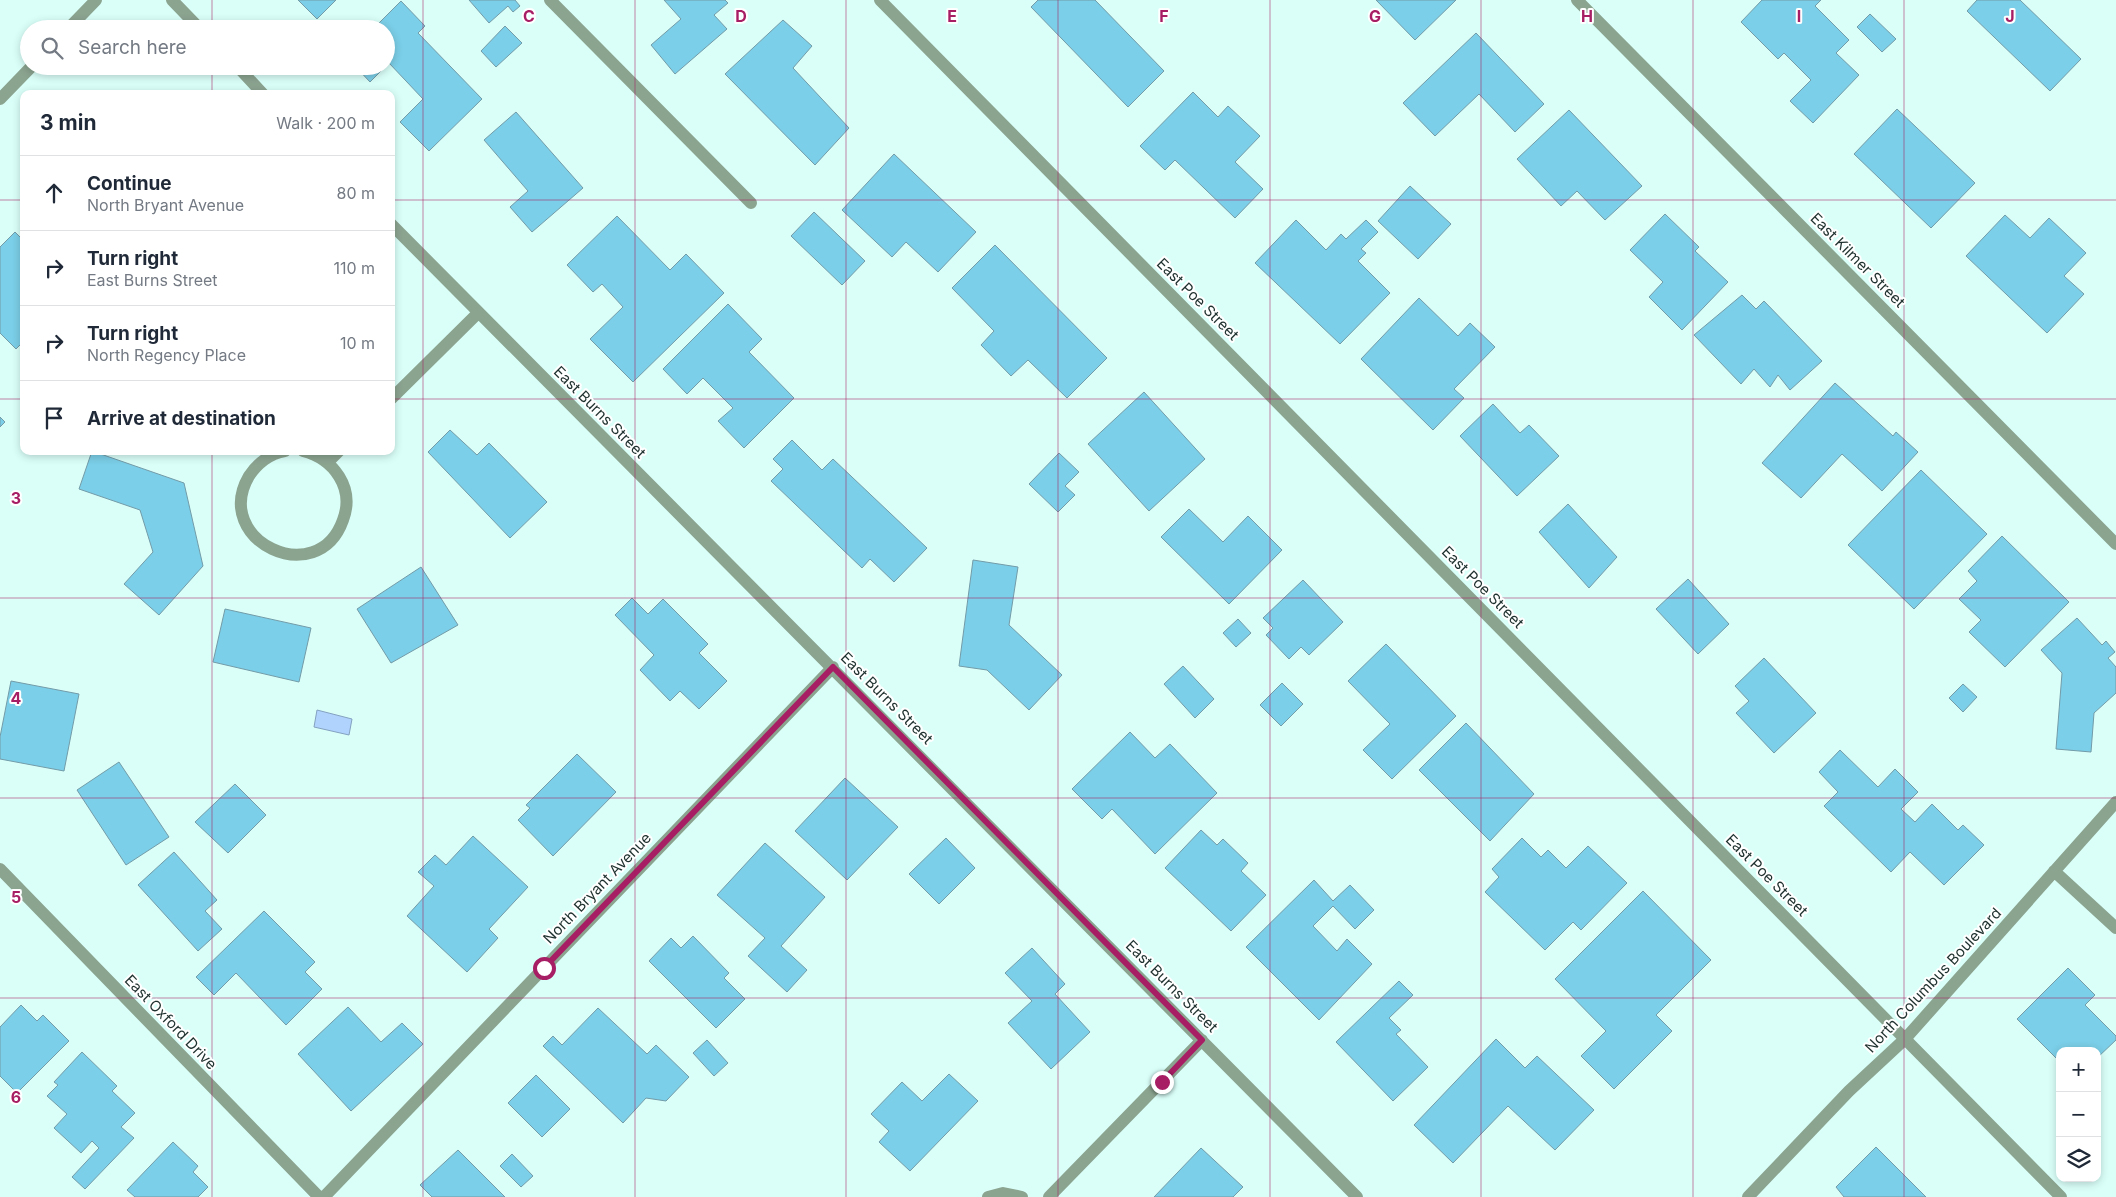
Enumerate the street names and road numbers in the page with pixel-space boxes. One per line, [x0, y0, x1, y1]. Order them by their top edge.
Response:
street label: East Kilmer Street [1807, 209, 1909, 311]
street label: East Poe Street [1153, 254, 1243, 344]
street label: East Burns Street [550, 362, 650, 462]
street label: East Poe Street [1438, 542, 1528, 632]
street label: East Burns Street [837, 648, 937, 748]
street label: North Bryant Avenue [539, 828, 655, 948]
street label: East Poe Street [1722, 830, 1812, 920]
street label: North Columbus Boulevard [1861, 904, 2005, 1056]
street label: East Burns Street [1122, 936, 1222, 1036]
street label: East Oxford Drive [121, 971, 221, 1073]

